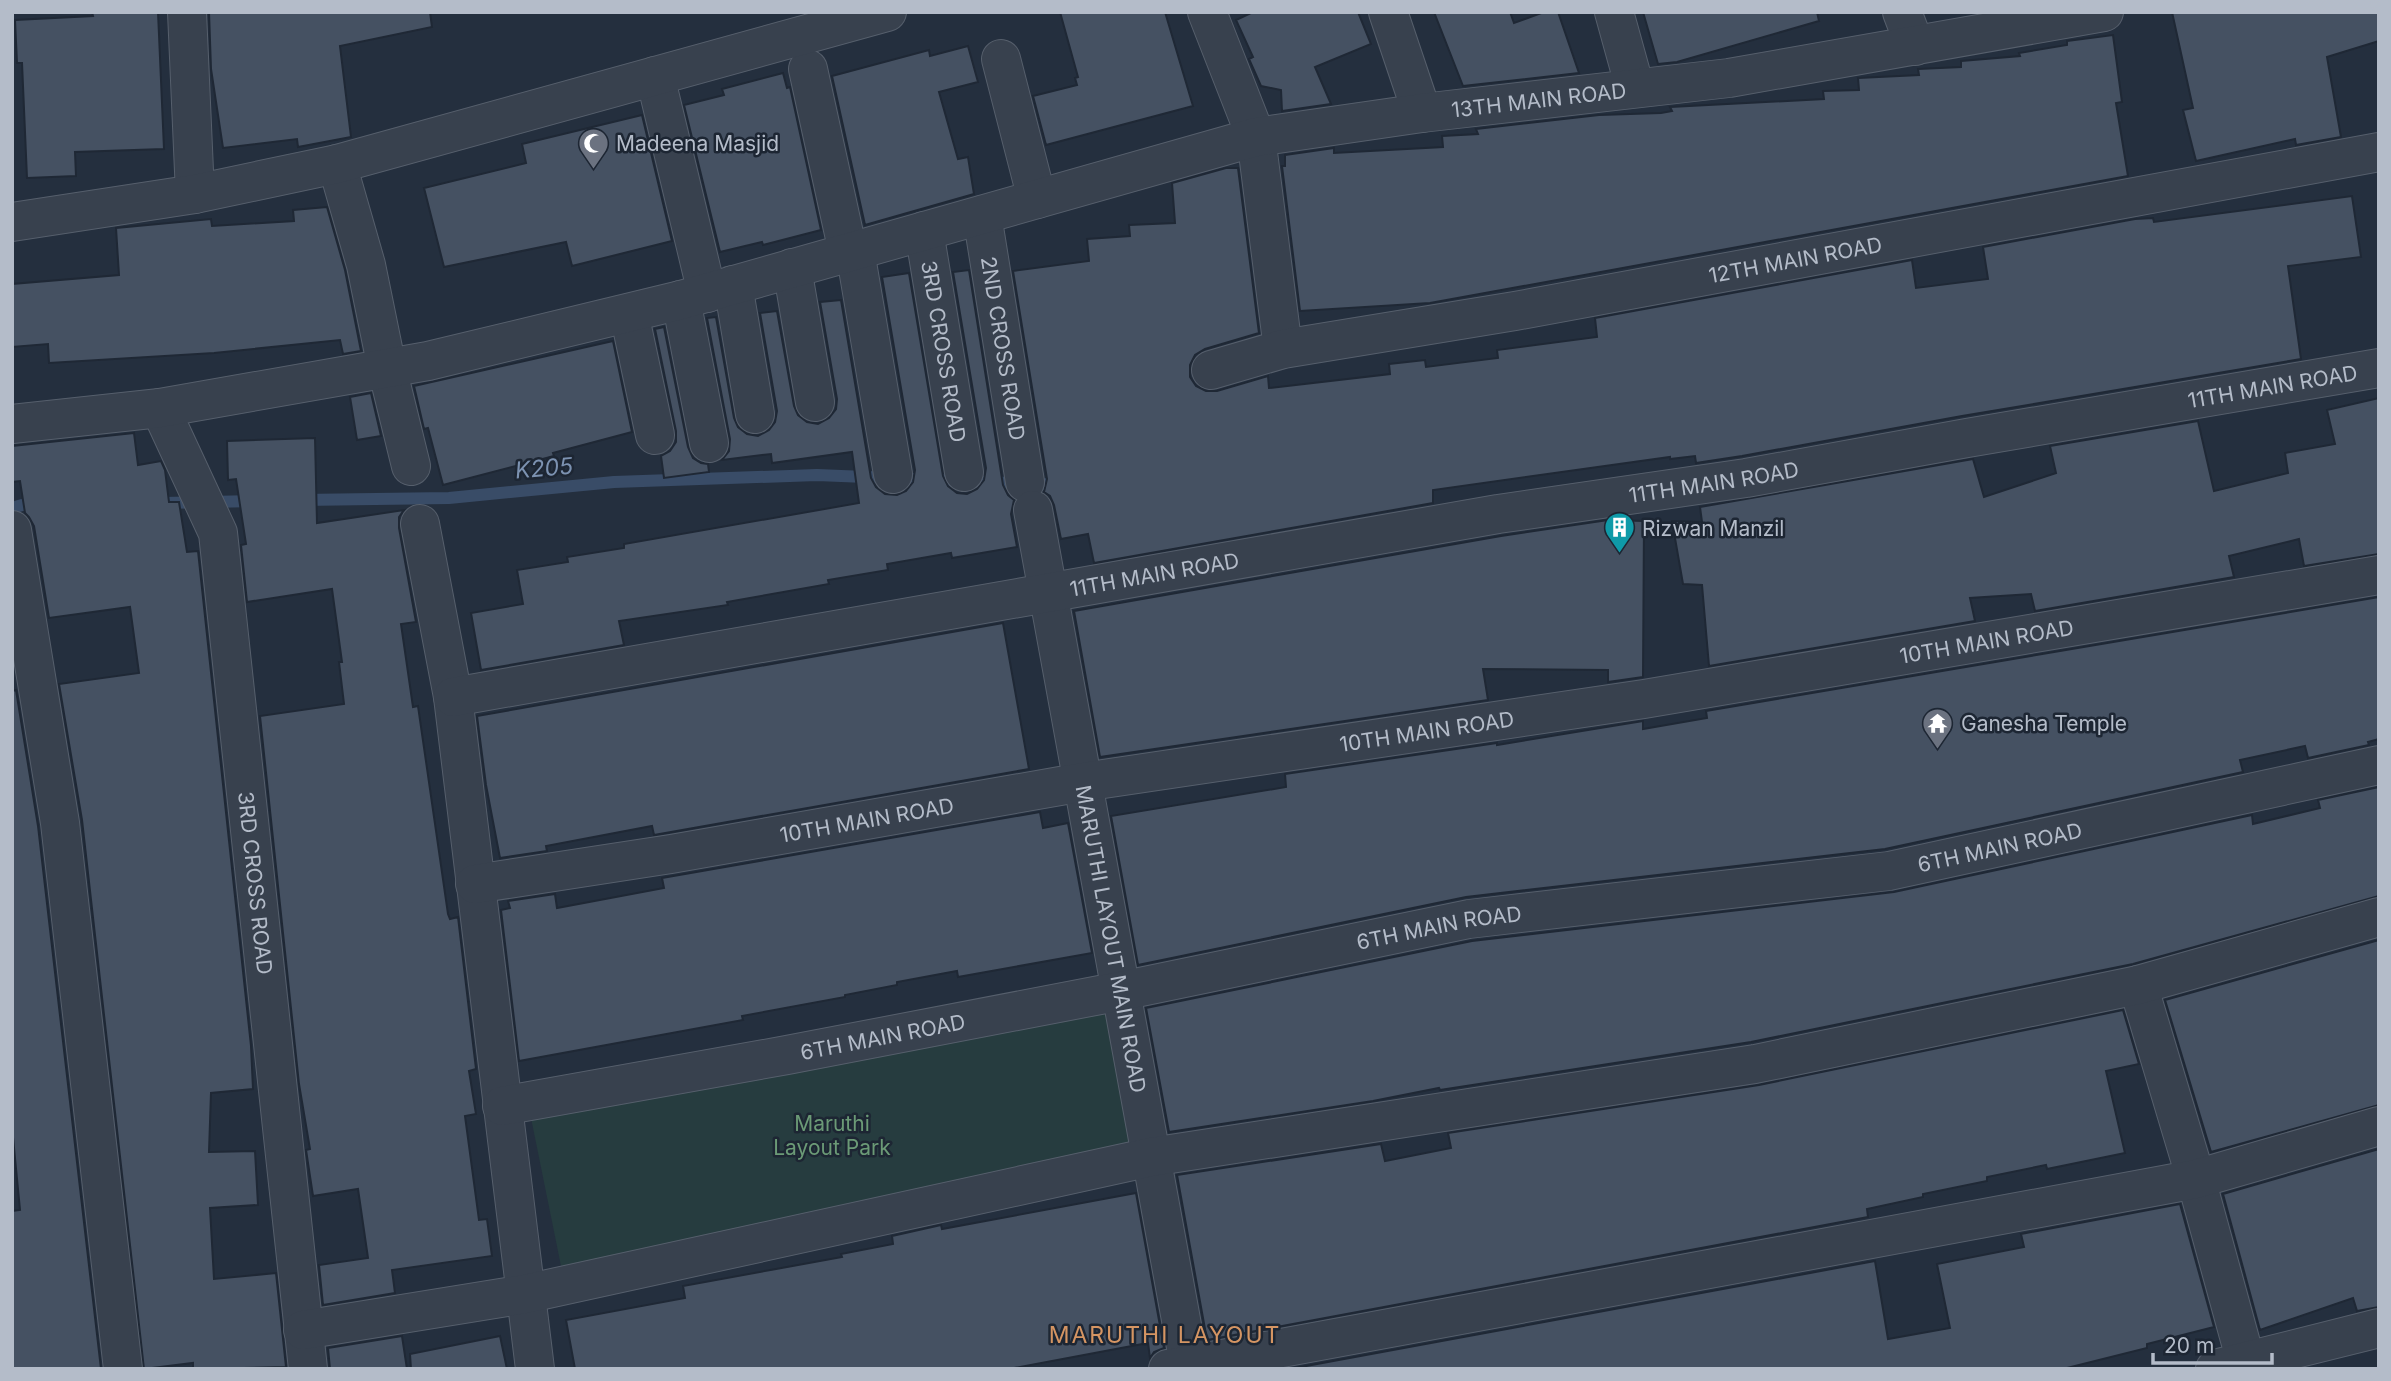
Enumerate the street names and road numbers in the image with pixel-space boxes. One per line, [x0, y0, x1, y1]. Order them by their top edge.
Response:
street label: 13TH MAIN ROAD [1450, 77, 1628, 122]
street label: 12TH MAIN ROAD [1706, 231, 1884, 288]
street label: 2ND CROSS ROAD [976, 254, 1031, 442]
street label: 3RD CROSS ROAD [917, 259, 971, 444]
street label: 11TH MAIN ROAD [2186, 359, 2359, 413]
street label: 11TH MAIN ROAD [1627, 456, 1801, 507]
street label: 11TH MAIN ROAD [1068, 547, 1241, 601]
street label: 10TH MAIN ROAD [1898, 614, 2076, 668]
street label: 10TH MAIN ROAD [1338, 706, 1516, 756]
street label: MARUTHI LAYOUT MAIN ROAD [1071, 783, 1152, 1095]
street label: 3RD CROSS ROAD [233, 790, 278, 976]
street label: 10TH MAIN ROAD [778, 792, 956, 847]
street label: 6TH MAIN ROAD [1915, 817, 2084, 877]
street label: 6TH MAIN ROAD [1354, 901, 1523, 954]
street label: 6TH MAIN ROAD [798, 1009, 967, 1065]

